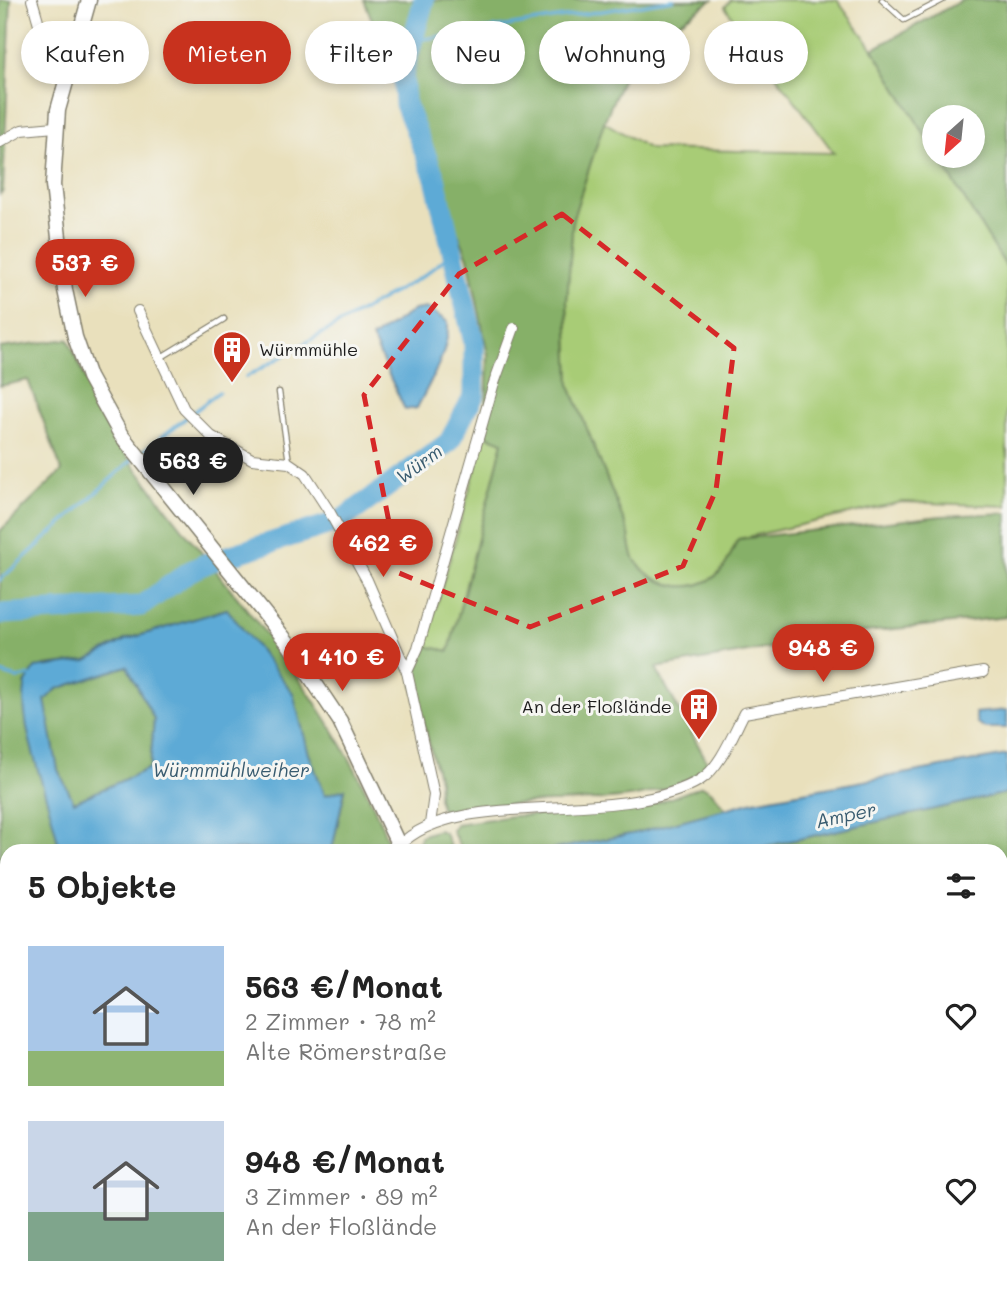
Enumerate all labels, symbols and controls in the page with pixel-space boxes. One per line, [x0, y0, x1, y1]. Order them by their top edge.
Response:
chip: Kaufen [21, 21, 149, 84]
chip: Mieten [163, 21, 291, 84]
chip: Filter [305, 21, 417, 84]
chip: Neu [431, 21, 525, 84]
chip: Wohnung [539, 21, 690, 84]
chip: Haus [704, 21, 808, 84]
north arrow [922, 105, 985, 168]
map controls [922, 105, 985, 168]
pin: 537 € [36, 240, 134, 299]
text: 537 € [52, 247, 118, 277]
building icon: Würmmühle [211, 329, 253, 384]
place label: Würmmühle [259, 337, 358, 361]
pin: 563 € [144, 438, 242, 497]
water label: Würm [390, 438, 447, 489]
text: 563 € [159, 445, 227, 475]
pin: 462 € [334, 520, 432, 579]
text: 462 € [349, 527, 417, 557]
pin: 948 € [774, 624, 872, 684]
text: 948 € [788, 632, 858, 662]
pin: 1 410 € [277, 634, 407, 693]
text: 1 410 € [300, 641, 384, 671]
building icon: An der Floßlände [678, 686, 720, 741]
place label: An der Floßlände [522, 694, 672, 718]
water label: Würmmühlweiher [152, 757, 310, 782]
water label: Amper [813, 796, 878, 833]
text: 5 Objekte [28, 866, 176, 906]
icon: filters [942, 867, 980, 905]
text: 563 €/Monat [245, 966, 443, 1006]
icon: home [84, 974, 168, 1058]
icon: heart [942, 997, 980, 1035]
text: 2 Zimmer · 78 m² [245, 1006, 436, 1036]
text: Alte Römerstraße [245, 1036, 447, 1066]
text: 948 €/Monat [245, 1141, 445, 1181]
icon: home [84, 1149, 168, 1233]
icon: heart [942, 1172, 980, 1210]
text: 3 Zimmer · 89 m² [245, 1181, 437, 1211]
text: An der Floßlände [245, 1211, 437, 1241]

